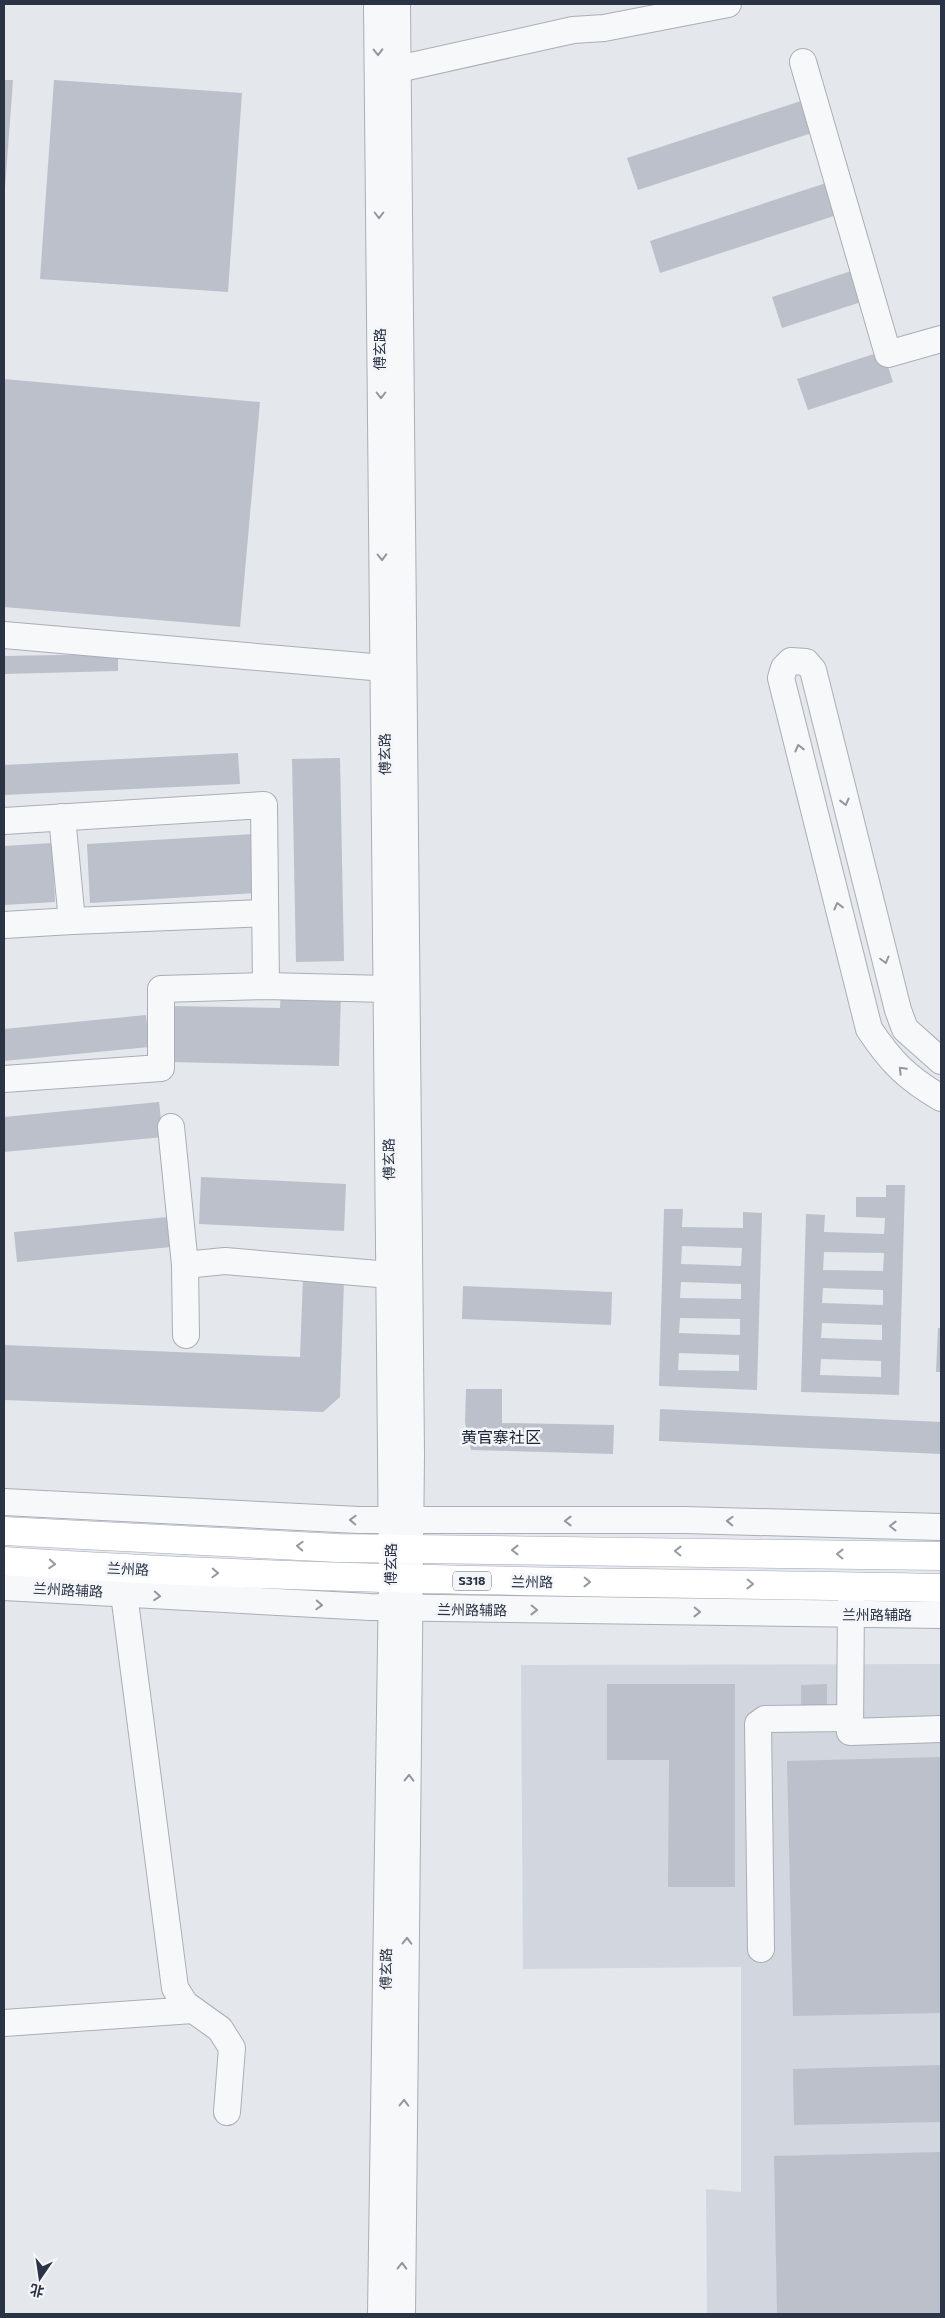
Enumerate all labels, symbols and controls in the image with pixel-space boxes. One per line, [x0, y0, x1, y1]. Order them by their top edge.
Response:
one-way arrow [373, 49, 383, 57]
one-way arrow [374, 212, 384, 219]
street label: 傅玄路 [371, 328, 388, 370]
one-way arrow [376, 392, 386, 399]
one-way arrow [377, 554, 388, 562]
street label: 傅玄路 [376, 733, 393, 775]
one-way arrow [794, 744, 805, 753]
one-way arrow [840, 797, 850, 805]
one-way arrow [833, 901, 844, 910]
one-way arrow [879, 955, 889, 963]
one-way arrow [899, 1067, 908, 1076]
street label: 傅玄路 [380, 1138, 397, 1180]
district label: 黄官寨社区 [461, 1427, 541, 1446]
one-way arrow [348, 1515, 356, 1525]
one-way arrow [563, 1516, 571, 1526]
one-way arrow [726, 1516, 734, 1527]
one-way arrow [888, 1521, 896, 1531]
one-way arrow [296, 1541, 304, 1551]
street label: 傅玄路 [382, 1543, 399, 1585]
one-way arrow [511, 1545, 518, 1555]
one-way arrow [673, 1546, 681, 1556]
one-way arrow [836, 1549, 844, 1559]
one-way arrow [49, 1559, 57, 1570]
street label: 兰州路 [107, 1559, 149, 1578]
one-way arrow [211, 1567, 219, 1578]
road number: S318 [453, 1572, 491, 1590]
street label: 兰州路 [511, 1573, 553, 1590]
one-way arrow [584, 1577, 591, 1587]
street label: 兰州路辅路 [33, 1579, 103, 1600]
one-way arrow [746, 1579, 754, 1589]
one-way arrow [154, 1590, 162, 1601]
one-way arrow [316, 1600, 324, 1610]
street label: 兰州路辅路 [437, 1600, 507, 1619]
one-way arrow [531, 1605, 539, 1615]
street label: 兰州路辅路 [842, 1606, 912, 1623]
one-way arrow [694, 1607, 701, 1617]
one-way arrow [403, 1774, 414, 1782]
one-way arrow [401, 1936, 412, 1944]
street label: 傅玄路 [377, 1948, 394, 1990]
one-way arrow [399, 2099, 410, 2107]
north arrow [15, 2253, 65, 2303]
one-way arrow [397, 2261, 407, 2269]
text: 北 [28, 2281, 46, 2301]

